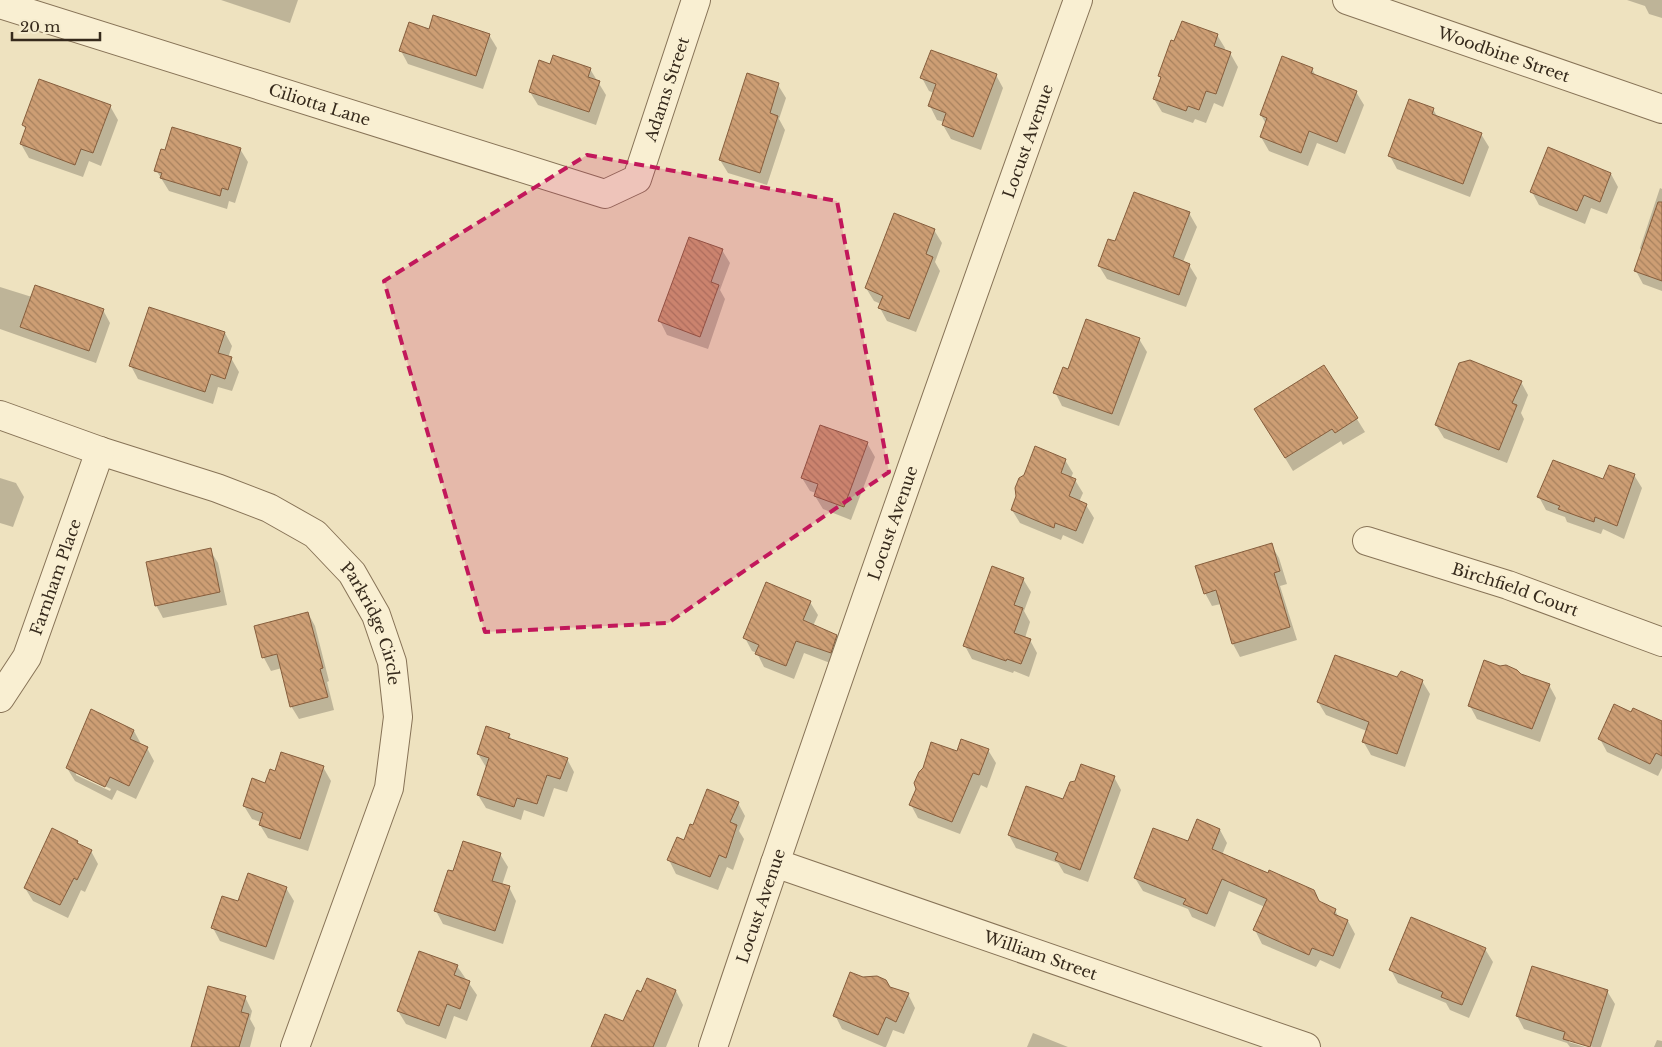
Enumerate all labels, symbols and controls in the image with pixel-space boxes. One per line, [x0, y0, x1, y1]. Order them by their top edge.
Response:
scale bar [12, 10, 100, 42]
text: 20 m [20, 17, 60, 36]
street label: Woodbine Street [1434, 22, 1572, 86]
street label: Adams Street [640, 34, 693, 145]
street label: Ciliotta Lane [266, 79, 373, 130]
street label: Locust Avenue [998, 81, 1057, 201]
street label: Locust Avenue [863, 463, 922, 583]
street label: Farnham Place [26, 516, 85, 638]
street label: Parkridge Circle [337, 558, 404, 686]
street label: Birchfield Court [1450, 558, 1582, 620]
street label: Locust Avenue [732, 846, 789, 966]
street label: William Street [980, 926, 1100, 984]

